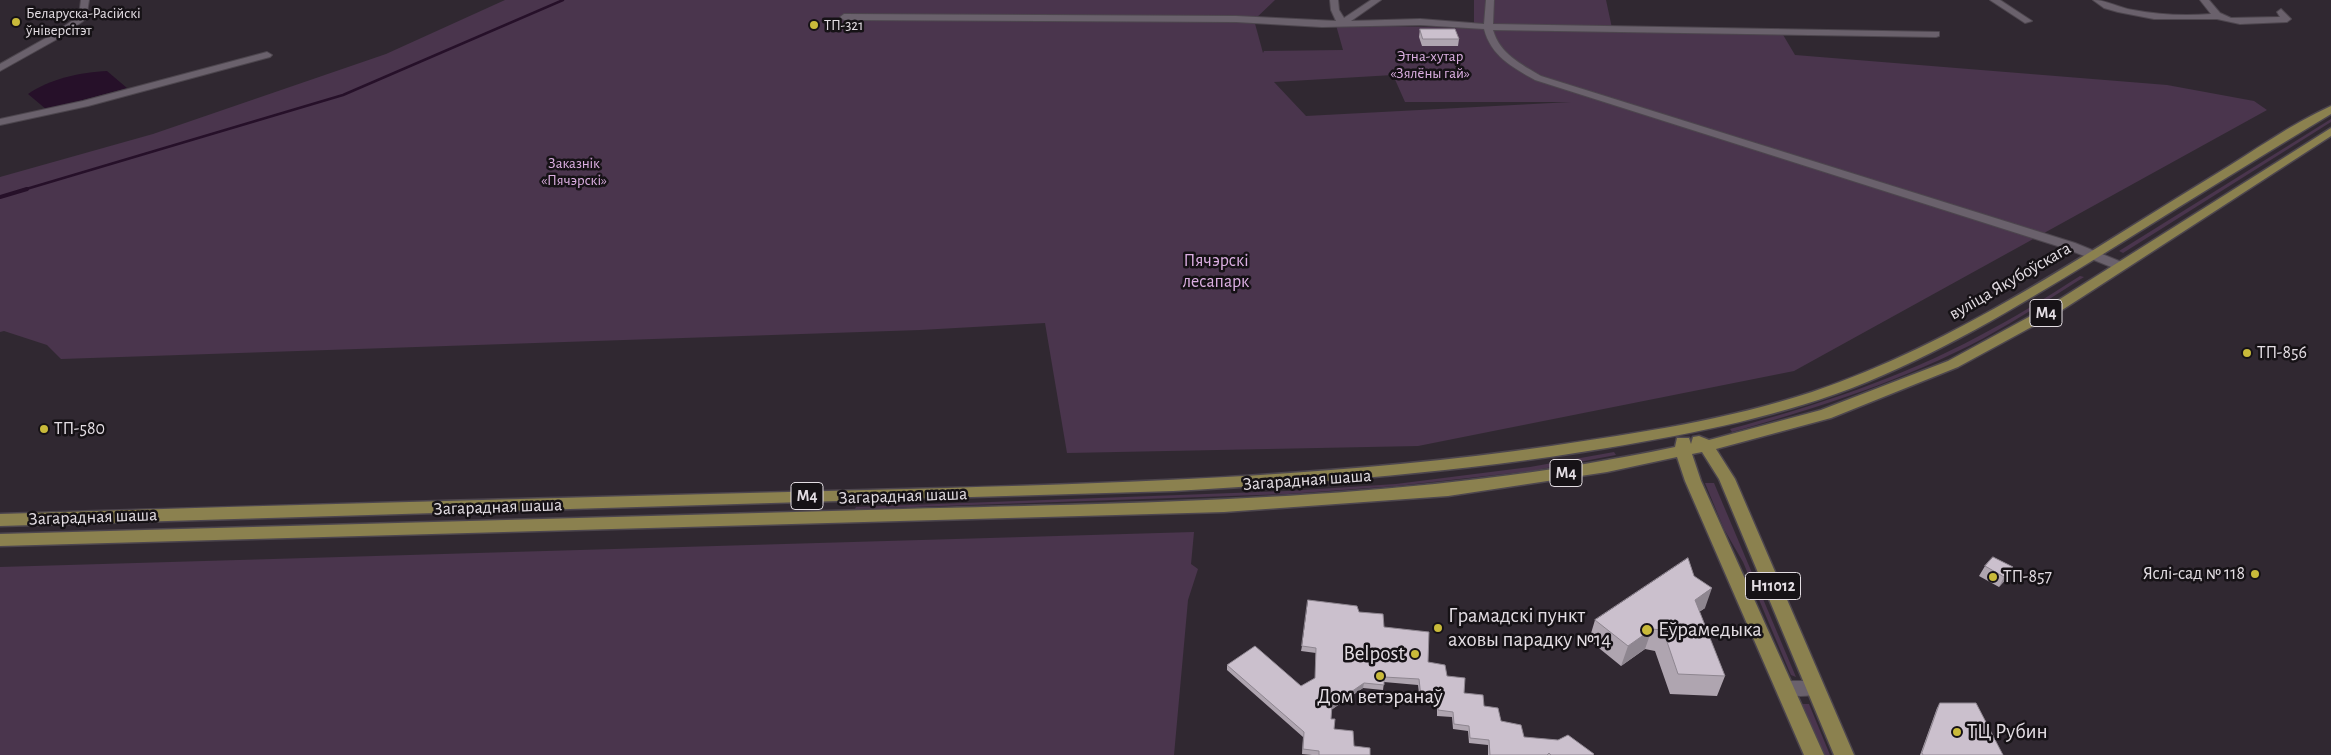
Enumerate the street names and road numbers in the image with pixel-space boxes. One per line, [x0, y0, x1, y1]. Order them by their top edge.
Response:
street label: вуліца Якубоўскага [1945, 237, 2075, 325]
road number: М4 [2030, 300, 2062, 326]
road number: М4 [1550, 459, 1582, 486]
street label: Загарадная шаша [1242, 465, 1372, 495]
road number: М4 [791, 482, 823, 510]
street label: Загарадная шаша [838, 483, 968, 509]
street label: Загарадная шаша [433, 494, 563, 520]
street label: Загарадная шаша [28, 504, 158, 530]
road number: Н11012 [1746, 572, 1800, 600]

